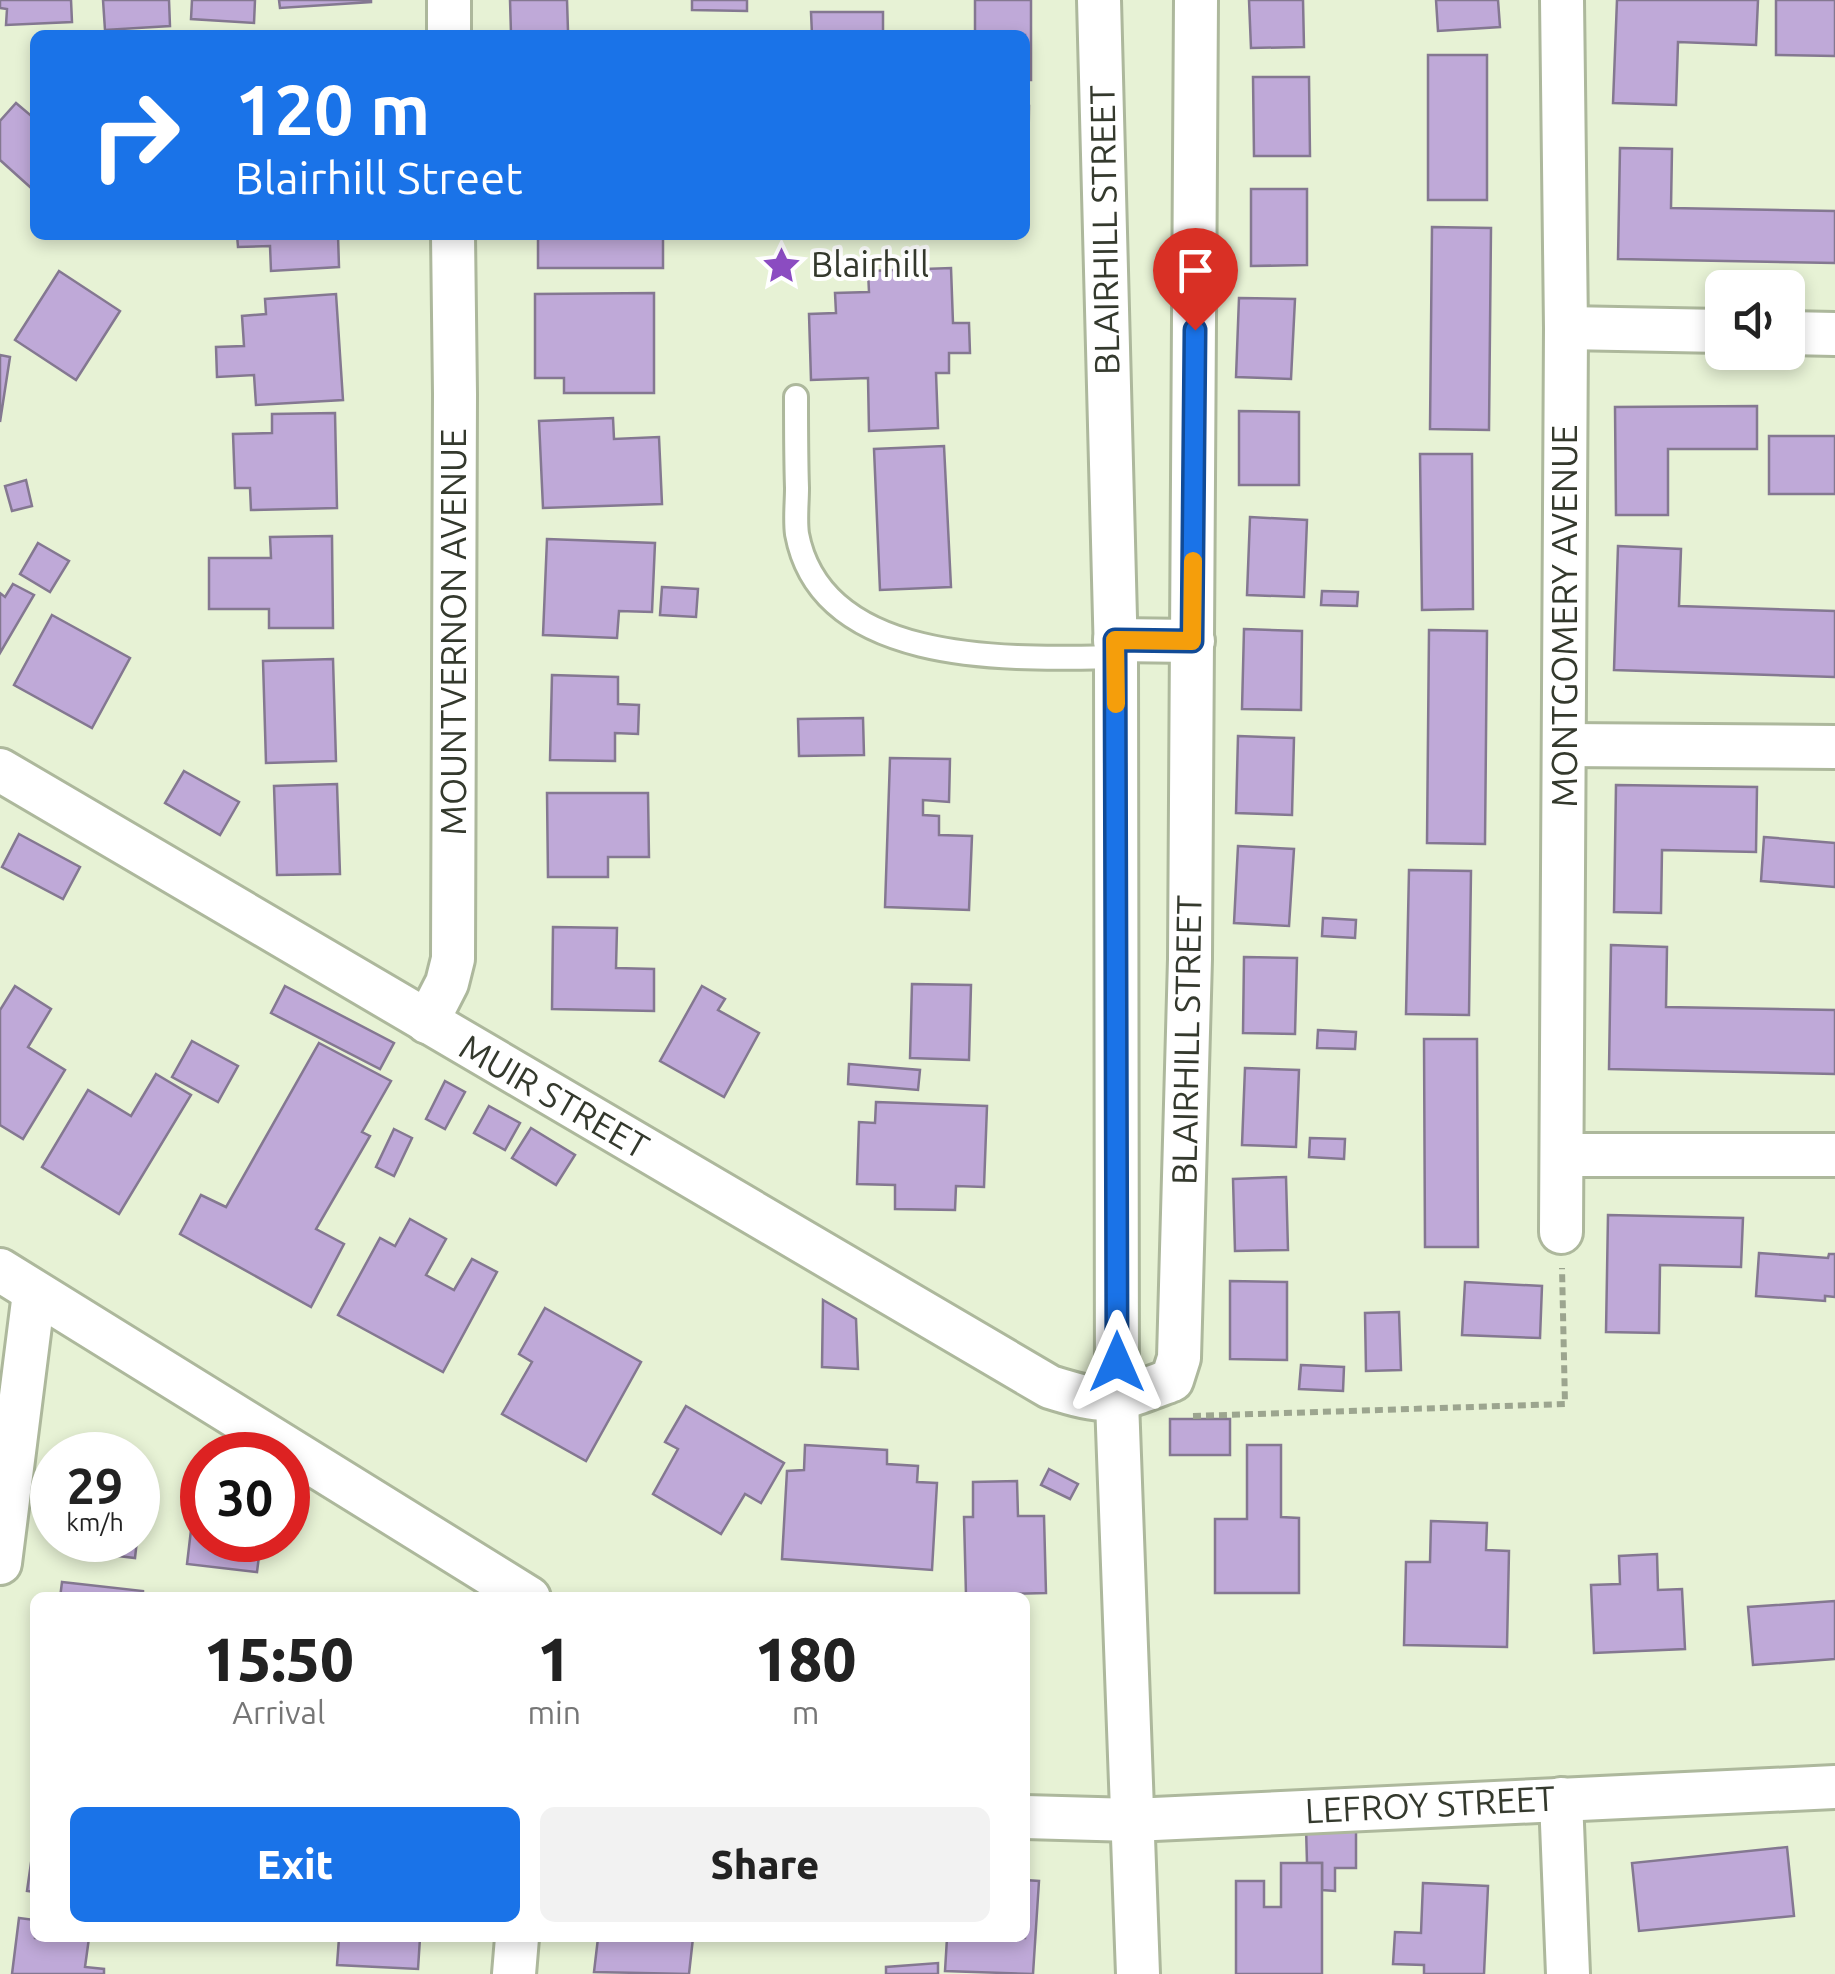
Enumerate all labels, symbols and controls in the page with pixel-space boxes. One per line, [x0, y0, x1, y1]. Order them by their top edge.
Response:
icon: right [70, 70, 200, 200]
text: 120 m [235, 70, 430, 148]
street label: BLAIRHILL STREET [1081, 85, 1127, 375]
text: Blairhill Street [235, 152, 523, 203]
pin [1153, 228, 1238, 331]
icon: arrive [1168, 243, 1223, 298]
place icon: Blairhill [760, 244, 802, 286]
place label: Blairhill [811, 244, 929, 284]
map controls [1705, 270, 1805, 370]
button: sound [1705, 270, 1805, 370]
street label: MONTGOMERY AVENUE [1544, 425, 1584, 807]
street label: MOUNTVERNON AVENUE [433, 428, 473, 836]
street label: BLAIRHILL STREET [1163, 895, 1209, 1185]
street label: MUIR STREET [453, 1026, 656, 1166]
position arrow [1065, 1310, 1169, 1414]
speed limit sign: 30 [180, 1432, 310, 1562]
text: 29 [67, 1457, 123, 1513]
text: km/h [66, 1508, 124, 1536]
text: 15:50 [204, 1625, 354, 1692]
text: 1 [537, 1625, 571, 1692]
text: 180 [755, 1625, 856, 1692]
text: Arrival [232, 1694, 325, 1730]
text: min [527, 1694, 581, 1730]
text: m [792, 1694, 819, 1730]
street label: LEFROY STREET [1304, 1777, 1556, 1831]
button: Exit [70, 1807, 520, 1922]
button: Share [540, 1807, 990, 1922]

